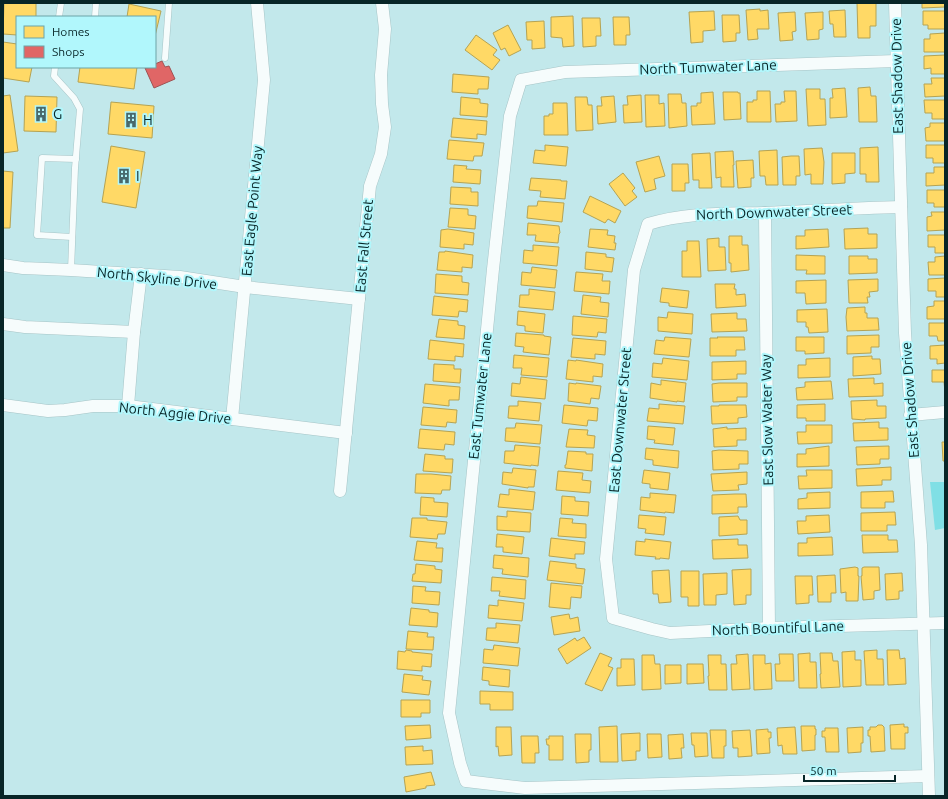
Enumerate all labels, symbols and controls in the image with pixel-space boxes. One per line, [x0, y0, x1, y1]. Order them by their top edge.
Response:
legend [16, 16, 156, 68]
street label: East Shadow Drive [888, 18, 906, 134]
text: Homes [52, 25, 90, 38]
text: Shops [52, 45, 84, 58]
street label: North Tumwater Lane [639, 57, 777, 77]
building icon: G [32, 105, 50, 123]
place label: G [53, 106, 62, 122]
building icon: H [122, 111, 140, 129]
place label: H [143, 112, 153, 128]
street label: East Eagle Point Way [238, 145, 266, 277]
building icon: I [115, 167, 133, 185]
place label: I [136, 168, 140, 184]
street label: East Fall Street [352, 198, 376, 293]
street label: North Downwater Street [696, 201, 853, 223]
street label: North Skyline Drive [96, 264, 218, 292]
street label: East Tumwater Lane [465, 332, 495, 460]
street label: East Shadow Drive [898, 342, 922, 458]
street label: East Downwater Street [606, 346, 634, 493]
street label: East Slow Water Way [758, 354, 776, 486]
street label: North Aggie Drive [118, 399, 232, 427]
street label: North Bountiful Lane [712, 618, 844, 638]
scale bar [804, 757, 895, 783]
text: 50 m [810, 764, 837, 777]

